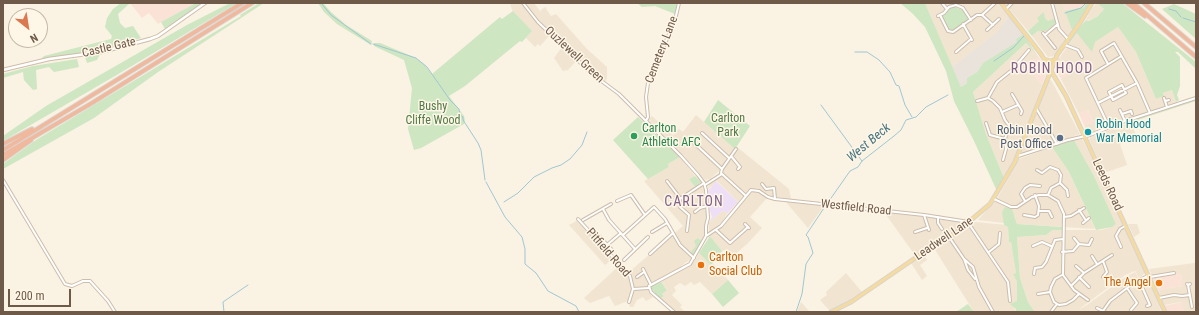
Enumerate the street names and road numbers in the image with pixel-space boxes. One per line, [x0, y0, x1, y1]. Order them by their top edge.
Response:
street label: Cemetery Lane [643, 14, 681, 86]
street label: Ouzlewell Green [541, 24, 607, 86]
street label: Castle Gate [81, 35, 137, 61]
street label: Leeds Road [1089, 157, 1125, 213]
street label: Westfield Road [820, 197, 892, 219]
street label: Leadwell Lane [912, 214, 976, 264]
street label: Pitfield Road [583, 226, 633, 280]

